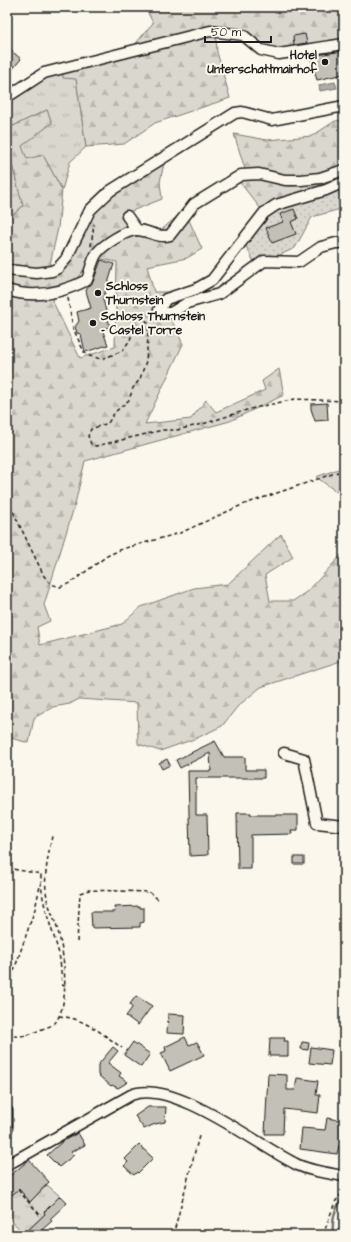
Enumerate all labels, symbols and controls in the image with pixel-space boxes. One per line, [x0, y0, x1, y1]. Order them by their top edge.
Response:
scale bar [205, 18, 271, 44]
text: 50 m [211, 24, 242, 41]
place label: Hotel Unterschattmairhof [206, 47, 318, 78]
marker: Hotel Unterschattmairhof [320, 57, 330, 67]
place label: Schloss Thurnstein [105, 278, 163, 309]
marker: Schloss Thurnstein [93, 288, 103, 298]
place label: Schloss Thurnstein - Castel Torre [100, 308, 205, 339]
marker: Schloss Thurnstein - Castel Torre [88, 318, 98, 328]

